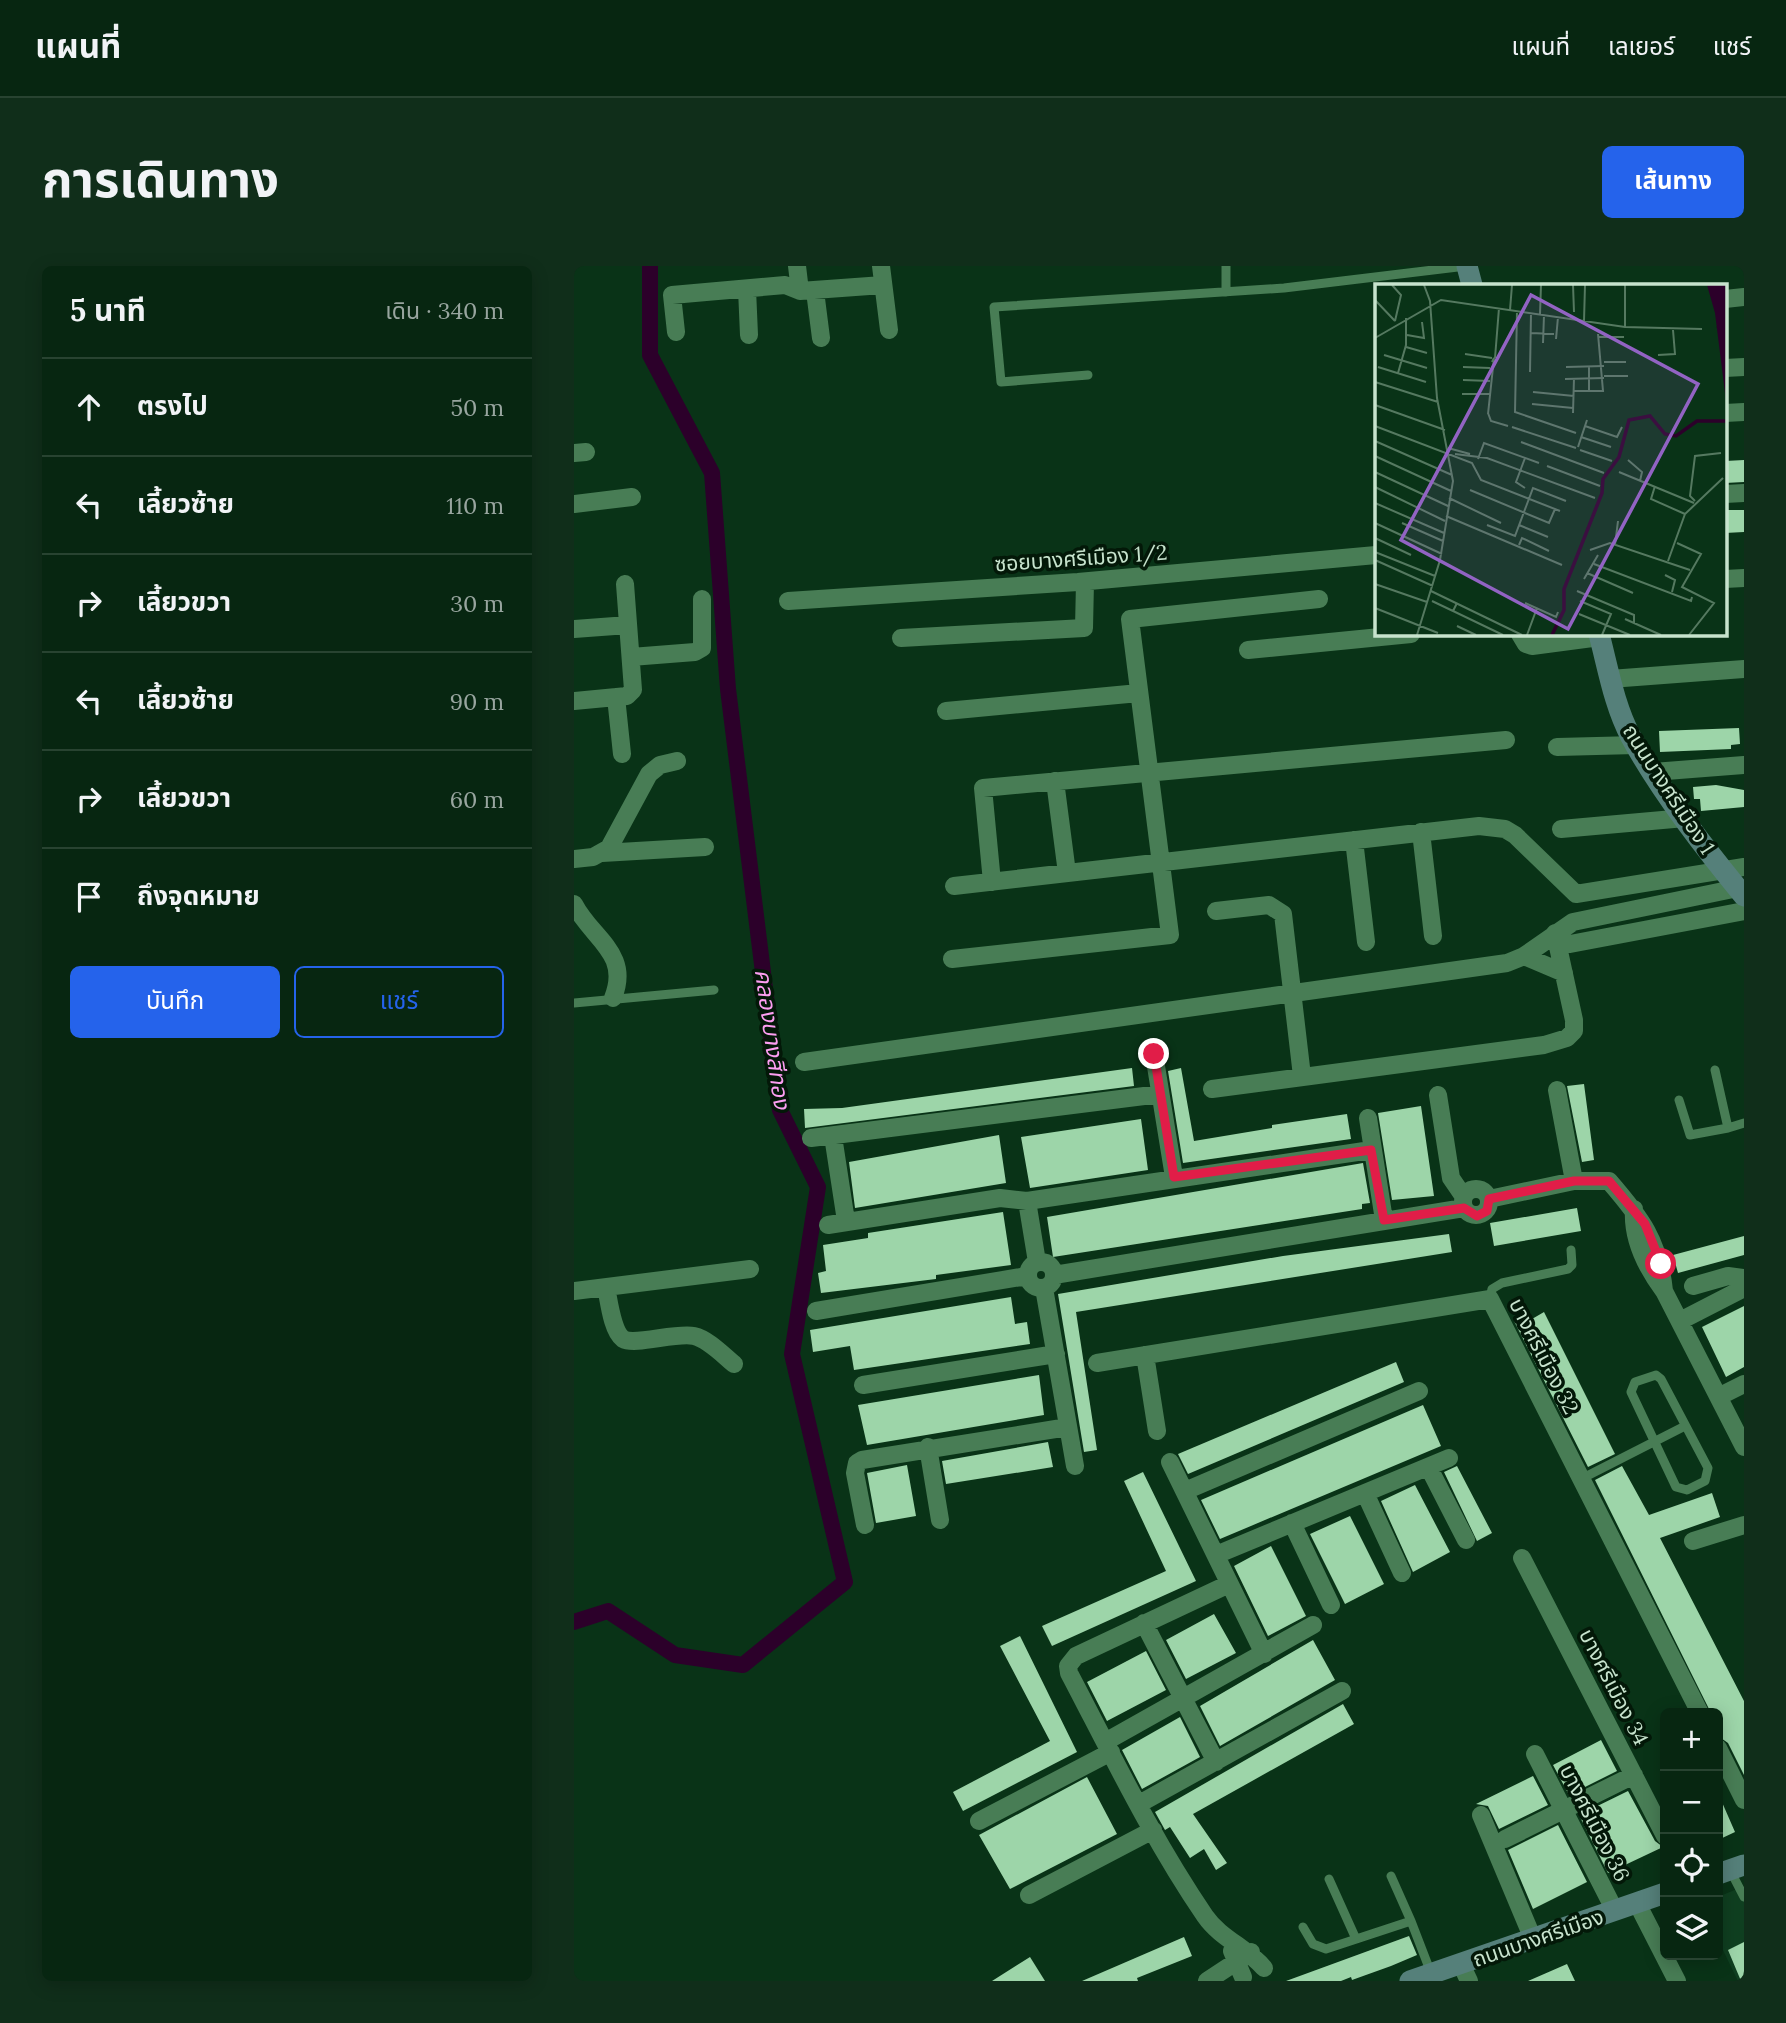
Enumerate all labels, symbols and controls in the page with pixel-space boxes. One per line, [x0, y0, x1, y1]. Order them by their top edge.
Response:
text: แผนที่ [35, 25, 121, 67]
text: แผนที่ [1512, 31, 1570, 62]
text: เลเยอร์ [1608, 31, 1675, 62]
text: แชร์ [1713, 31, 1751, 62]
button: เส้นทาง [1602, 146, 1744, 218]
text: การเดินทาง [42, 148, 279, 210]
inset map [1375, 284, 1726, 635]
text: 5 นาที [70, 291, 146, 329]
text: เดิน · 340 m [385, 296, 504, 325]
icon: ahead [70, 388, 108, 426]
text: ตรงไป [137, 389, 208, 422]
text: 50 m [451, 393, 504, 422]
icon: left [70, 486, 108, 524]
text: เลี้ยวซ้าย [137, 487, 234, 520]
text: 110 m [446, 491, 504, 520]
street label: ซอยบางศรีเมือง 1/2 [994, 538, 1168, 578]
icon: right [70, 584, 108, 622]
text: เลี้ยวขวา [137, 585, 231, 618]
text: 30 m [450, 589, 504, 618]
icon: left [70, 682, 108, 720]
text: เลี้ยวซ้าย [137, 683, 234, 716]
text: 90 m [450, 687, 504, 716]
street label: ถนนบางศรีเมือง 1 [1617, 719, 1721, 859]
icon: right [70, 780, 108, 818]
text: เลี้ยวขวา [137, 781, 231, 814]
text: 60 m [450, 785, 504, 814]
icon: arrive [70, 878, 108, 916]
text: ถึงจุดหมาย [137, 879, 260, 912]
button: บันทึก [70, 966, 280, 1038]
button: แชร์ [294, 966, 504, 1038]
water label: คลองบางสีทอง [749, 967, 797, 1113]
route end [1138, 1038, 1169, 1069]
route start [1645, 1248, 1676, 1279]
street label: บางศรีเมือง 32 [1503, 1293, 1585, 1419]
street label: บางศรีเมือง 34 [1573, 1624, 1655, 1750]
map controls [1660, 1708, 1723, 1960]
button: + [1660, 1708, 1723, 1771]
street label: บางศรีเมือง 36 [1554, 1760, 1636, 1886]
button: − [1660, 1771, 1723, 1834]
button: locate [1660, 1834, 1723, 1897]
button: layers [1660, 1897, 1723, 1960]
street label: ถนนบางศรีเมือง [1469, 1903, 1607, 1973]

